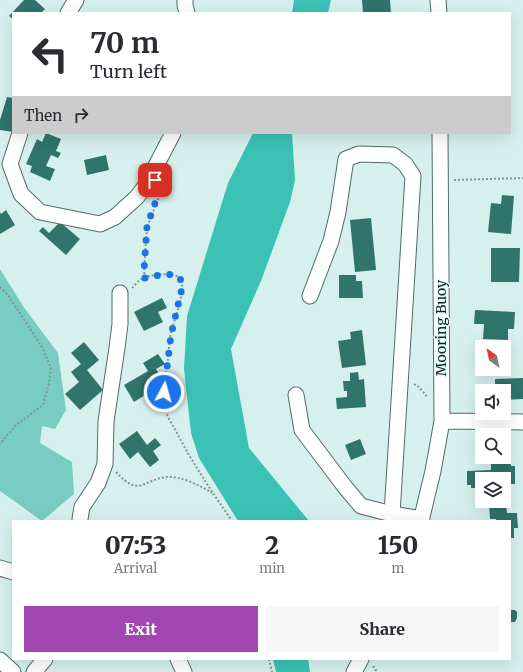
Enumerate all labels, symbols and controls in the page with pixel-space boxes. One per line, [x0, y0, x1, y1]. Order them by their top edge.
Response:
text: 70 m [90, 25, 159, 61]
icon: left [24, 28, 76, 80]
text: Turn left [90, 60, 167, 83]
icon: right [70, 104, 92, 126]
text: Then [24, 106, 62, 125]
pin [138, 163, 172, 197]
icon: arrive [144, 169, 166, 191]
street label: Mooring Buoy [432, 279, 450, 376]
north arrow [475, 340, 511, 376]
map controls [475, 340, 511, 508]
position arrow [143, 371, 185, 413]
button: sound [475, 384, 511, 420]
button: search [475, 428, 511, 464]
button: layers [475, 472, 511, 508]
text: 07:53 [105, 530, 166, 561]
text: 2 [265, 530, 279, 561]
text: 150 [378, 530, 418, 561]
text: Arrival [114, 560, 157, 577]
text: min [259, 560, 285, 577]
text: m [392, 560, 404, 577]
button: Exit [24, 606, 258, 652]
button: Share [266, 606, 499, 652]

